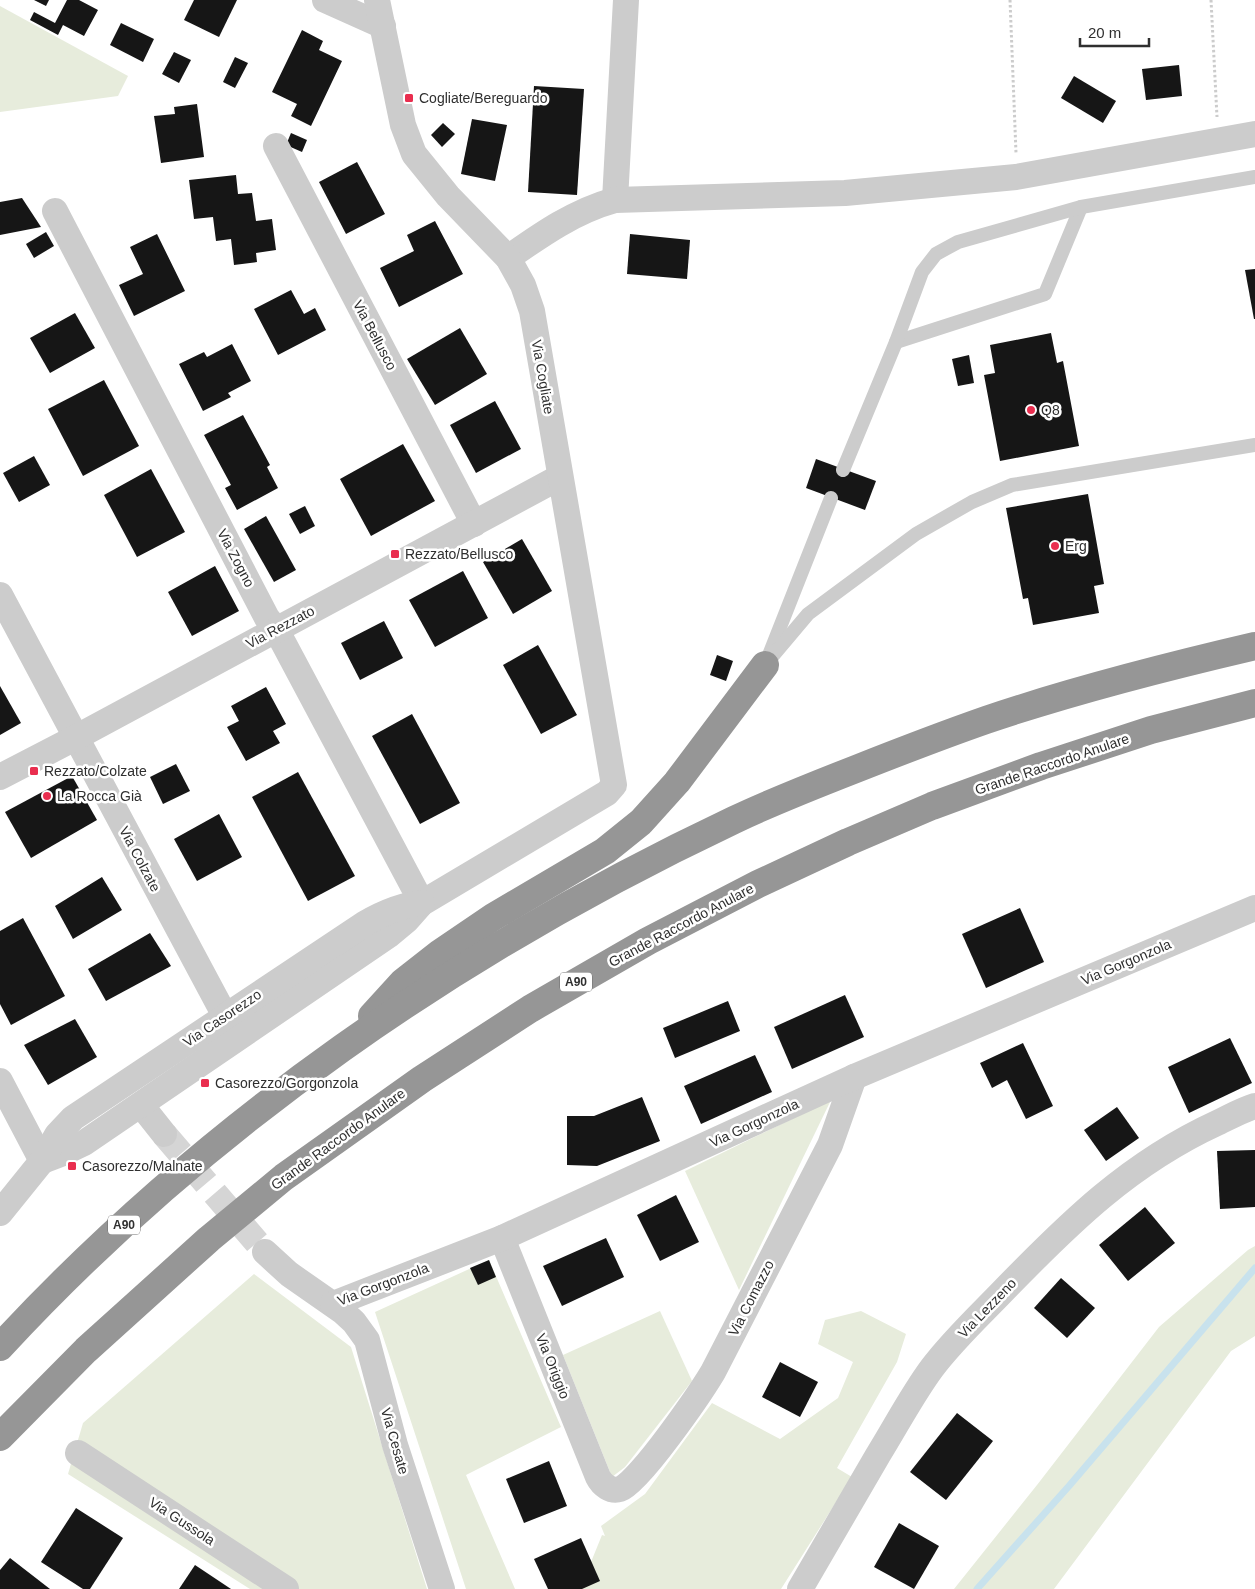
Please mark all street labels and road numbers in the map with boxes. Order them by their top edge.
street label: Via Bellusco [350,297,400,373]
street label: Via Cogliate [529,339,557,416]
street label: Via Zogno [214,526,258,590]
street label: Via Rezzato [243,602,317,652]
street label: Grande Raccordo Anulare [973,730,1131,798]
street label: Via Colzate [116,824,164,894]
street label: Grande Raccordo Anulare [606,880,756,970]
street label: Via Gorgonzola [1079,936,1174,988]
road number: A90 [560,972,592,992]
street label: Via Casorezzo [180,986,264,1050]
street label: Grande Raccordo Anulare [268,1085,408,1193]
street label: Via Gorgonzola [707,1095,801,1151]
road number: A90 [108,1216,140,1234]
street label: Via Comazzo [725,1257,777,1339]
street label: Via Gorgonzola [335,1259,431,1309]
street label: Via Lezzeno [955,1275,1020,1341]
street label: Via Origgio [533,1331,573,1401]
street label: Via Cesate [378,1406,412,1476]
street label: Via Gussola [146,1494,218,1548]

